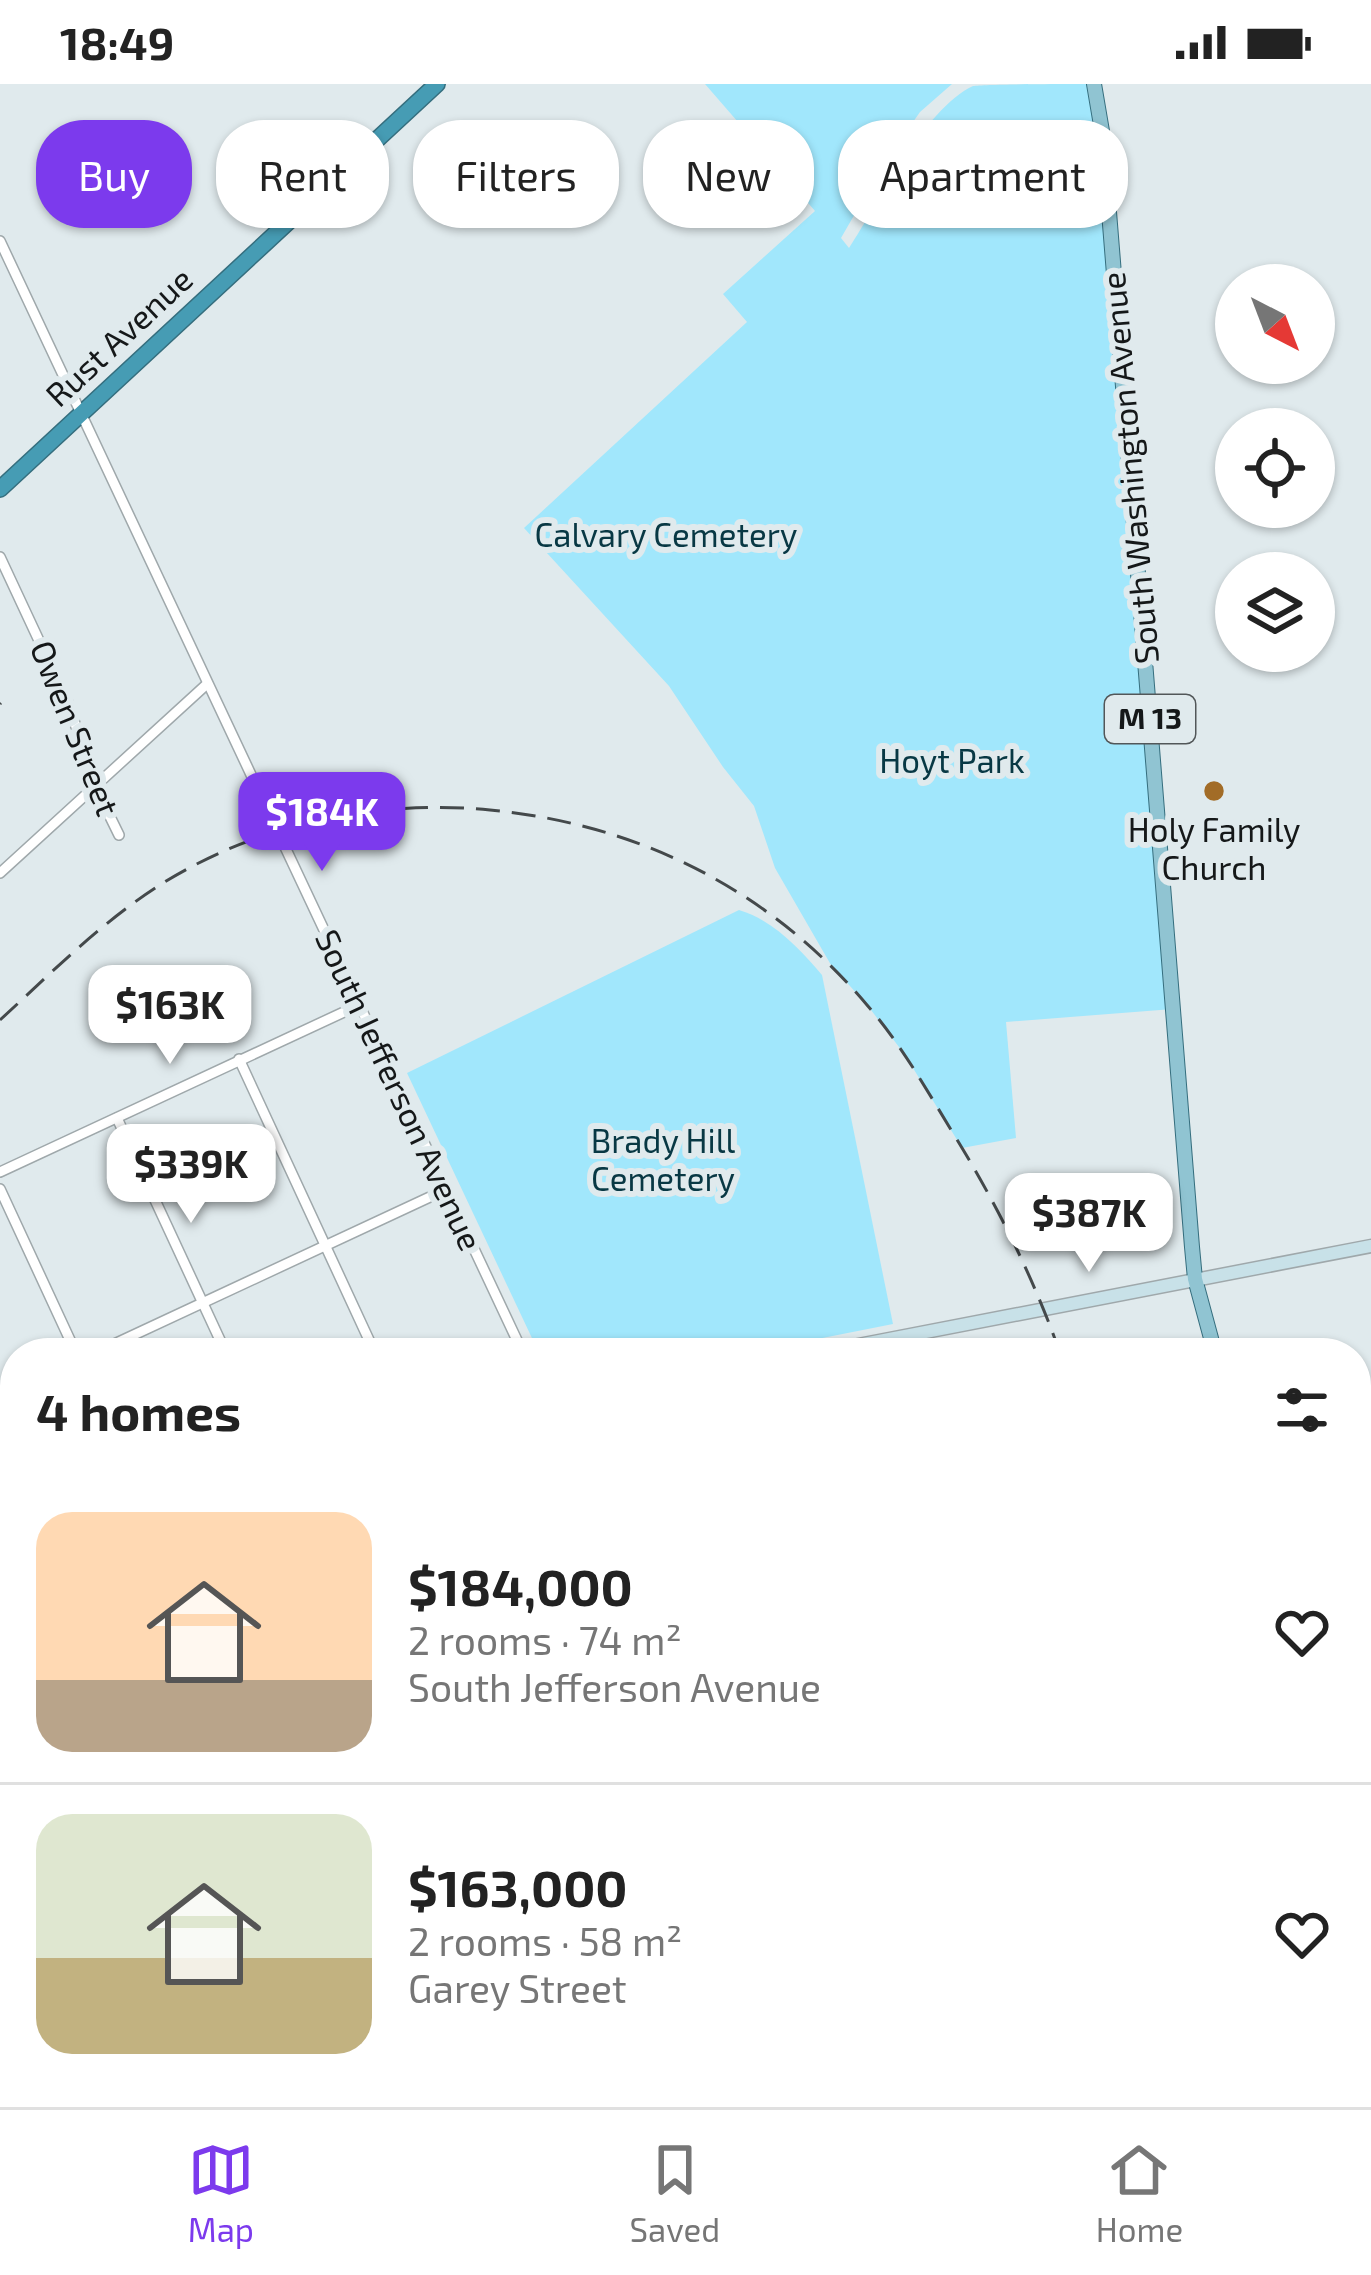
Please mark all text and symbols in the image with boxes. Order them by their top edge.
text: 18:49 [60,15,174,69]
chip: Buy [36,120,192,228]
chip: Rent [216,120,389,228]
chip: Filters [413,120,619,228]
chip: New [643,120,814,228]
chip: Apartment [838,120,1128,228]
street label: Rust Avenue [37,258,200,414]
north arrow [1215,264,1335,384]
map controls [1215,264,1335,672]
street label: South Washington Avenue [1092,271,1166,666]
button: locate [1215,408,1335,528]
park label: Calvary Cemetery [535,514,797,554]
button: layers [1215,552,1335,672]
street label: Owen Street [23,634,129,821]
road number: M 13 [1105,695,1195,743]
park label: Hoyt Park [879,740,1025,780]
pin: $184K [238,772,406,874]
marker: Holy Family Church [1201,778,1227,804]
text: $184K [265,787,379,834]
place label: Holy Family Church [1128,809,1300,887]
street label: South Jefferson Avenue [308,923,492,1256]
pin: $163K [86,965,254,1067]
text: $163K [115,980,225,1027]
park label: Brady Hill Cemetery [591,1120,736,1198]
pin: $339K [107,1124,275,1226]
text: $339K [134,1139,248,1186]
pin: $387K [1005,1173,1173,1275]
text: $387K [1032,1188,1146,1235]
icon: filters [1269,1377,1335,1443]
text: 4 homes [36,1380,241,1441]
text: $184,000 [408,1555,633,1616]
icon: home [132,1560,276,1704]
icon: heart [1269,1599,1335,1665]
text: 2 rooms · 74 m² [408,1616,682,1663]
text: South Jefferson Avenue [408,1663,821,1710]
text: $163,000 [408,1856,628,1917]
icon: home [132,1862,276,2006]
icon: heart [1269,1901,1335,1967]
text: 2 rooms · 58 m² [408,1917,682,1964]
text: Garey Street [408,1964,627,2011]
tab: Map [188,2137,254,2249]
tab: Saved [630,2137,720,2249]
tab: Home [1096,2137,1183,2249]

